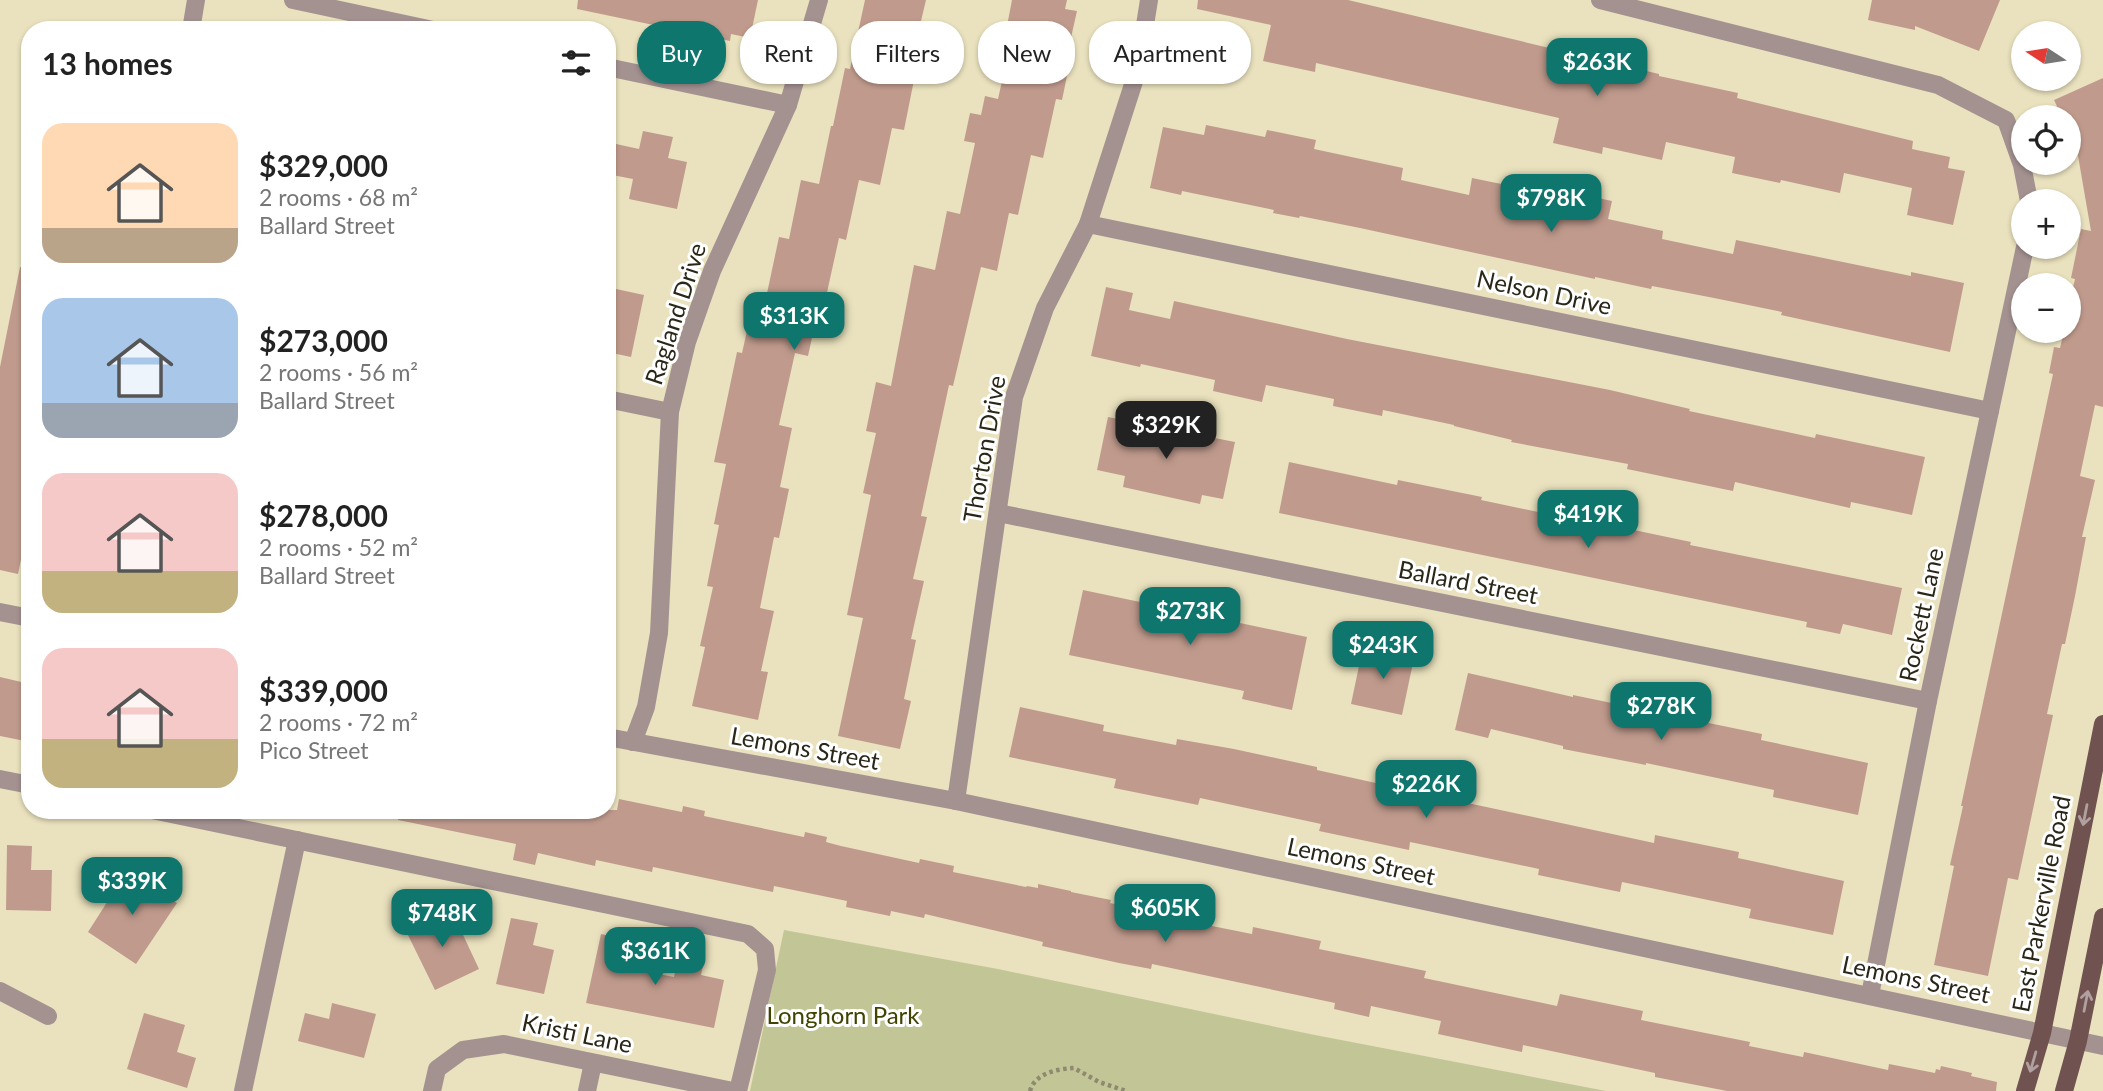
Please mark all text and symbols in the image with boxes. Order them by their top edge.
chip: Buy [637,21,726,84]
chip: Rent [740,21,837,84]
chip: Filters [851,21,964,84]
chip: New [978,21,1075,84]
chip: Apartment [1089,21,1251,84]
north arrow [2011,21,2081,91]
map controls [2011,21,2081,343]
pin: $263K [1548,38,1646,98]
icon: filters [557,44,595,82]
text: 13 homes [42,45,173,81]
text: $263K [1562,47,1632,75]
button: locate [2011,105,2081,175]
text: $329,000 [259,147,388,183]
icon: home [98,151,182,235]
pin: $798K [1502,174,1600,234]
text: 2 rooms · 68 m² [259,183,418,211]
text: $798K [1516,183,1586,211]
button: + [2011,189,2081,259]
text: Ballard Street [259,211,395,239]
street label: Ragland Drive [638,239,711,388]
street label: Nelson Drive [1474,263,1614,320]
button: − [2011,273,2081,343]
pin: $313K [745,292,843,352]
text: $313K [759,301,829,329]
text: $273,000 [259,322,388,358]
icon: home [98,326,182,410]
text: 2 rooms · 56 m² [259,358,418,386]
street label: Thorton Drive [956,373,1011,524]
text: Ballard Street [259,386,395,414]
pin: $329K [1117,402,1215,461]
text: $329K [1131,410,1201,438]
pin: $419K [1539,490,1637,550]
text: $278,000 [259,497,388,533]
text: $419K [1553,499,1623,527]
icon: home [98,501,182,585]
text: 2 rooms · 52 m² [259,533,418,561]
street label: Rockett Lane [1892,545,1949,684]
street label: Ballard Street [1396,554,1541,609]
text: Ballard Street [259,561,395,589]
pin: $273K [1141,588,1239,647]
text: $273K [1155,596,1225,624]
pin: $243K [1334,622,1432,681]
text: $243K [1348,630,1418,658]
text: $339,000 [259,672,388,708]
icon: home [98,676,182,760]
pin: $278K [1612,682,1710,742]
text: $278K [1626,691,1696,719]
text: 2 rooms · 72 m² [259,708,418,736]
street label: Lemons Street [729,720,882,775]
text: Pico Street [259,736,369,764]
pin: $226K [1377,760,1475,820]
text: $226K [1391,769,1461,797]
street label: East Parkerville Road [2005,793,2076,1014]
one-way arrow [2077,803,2091,826]
street label: Lemons Street [1285,831,1438,890]
pin: $339K [83,858,181,917]
text: $339K [97,866,167,894]
pin: $605K [1116,884,1214,944]
pin: $748K [393,890,491,949]
text: $605K [1130,893,1200,921]
text: $748K [407,898,477,926]
pin: $361K [606,928,704,987]
text: $361K [620,936,690,964]
street label: Lemons Street [1840,949,1993,1008]
one-way arrow [2079,990,2093,1013]
park label: Longhorn Park [766,1000,920,1029]
street label: Kristi Lane [519,1007,635,1058]
one-way arrow [2026,1051,2039,1073]

